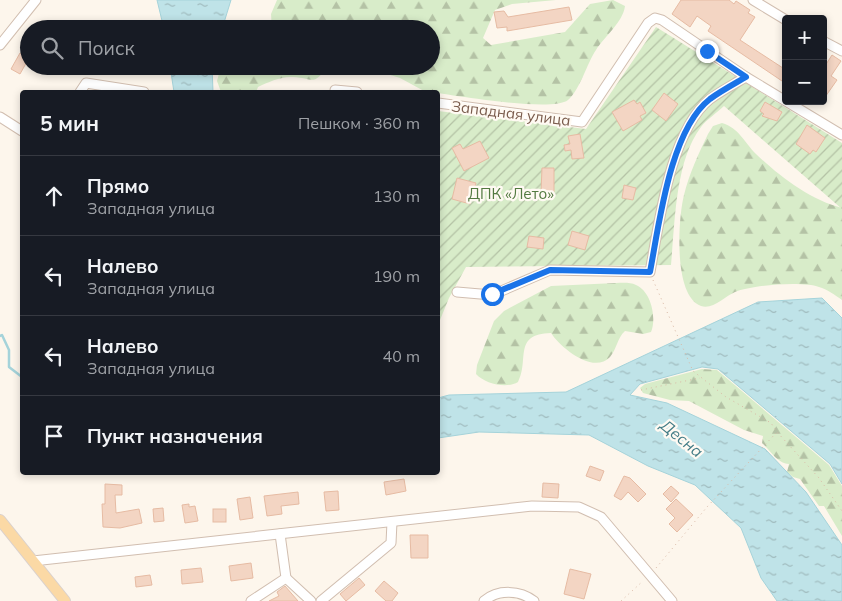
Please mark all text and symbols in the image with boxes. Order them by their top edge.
map controls [782,15,827,105]
button: + [782,15,827,60]
search box [20,20,440,75]
icon: search [38,34,66,62]
text: Поиск [78,36,135,60]
route end [696,40,719,63]
button: − [782,60,827,105]
street label: Западная улица [450,96,572,130]
text: 5 мин [40,110,99,136]
text: Пешком · 360 m [298,113,420,133]
text: Прямо [87,174,149,198]
icon: ahead [40,182,68,210]
park label: ДПК «Лето» [468,184,554,203]
text: 130 m [373,186,420,206]
text: Западная улица [87,198,215,218]
text: Налево [87,254,159,278]
icon: left [40,262,68,290]
text: 190 m [373,266,420,286]
text: Западная улица [87,278,215,298]
route start [481,283,504,306]
text: Налево [87,334,159,358]
icon: left [40,342,68,370]
text: 40 m [383,346,420,366]
text: Западная улица [87,358,215,378]
water label: Десна [656,414,708,461]
icon: arrive [40,422,68,450]
text: Пункт назначения [87,424,263,448]

